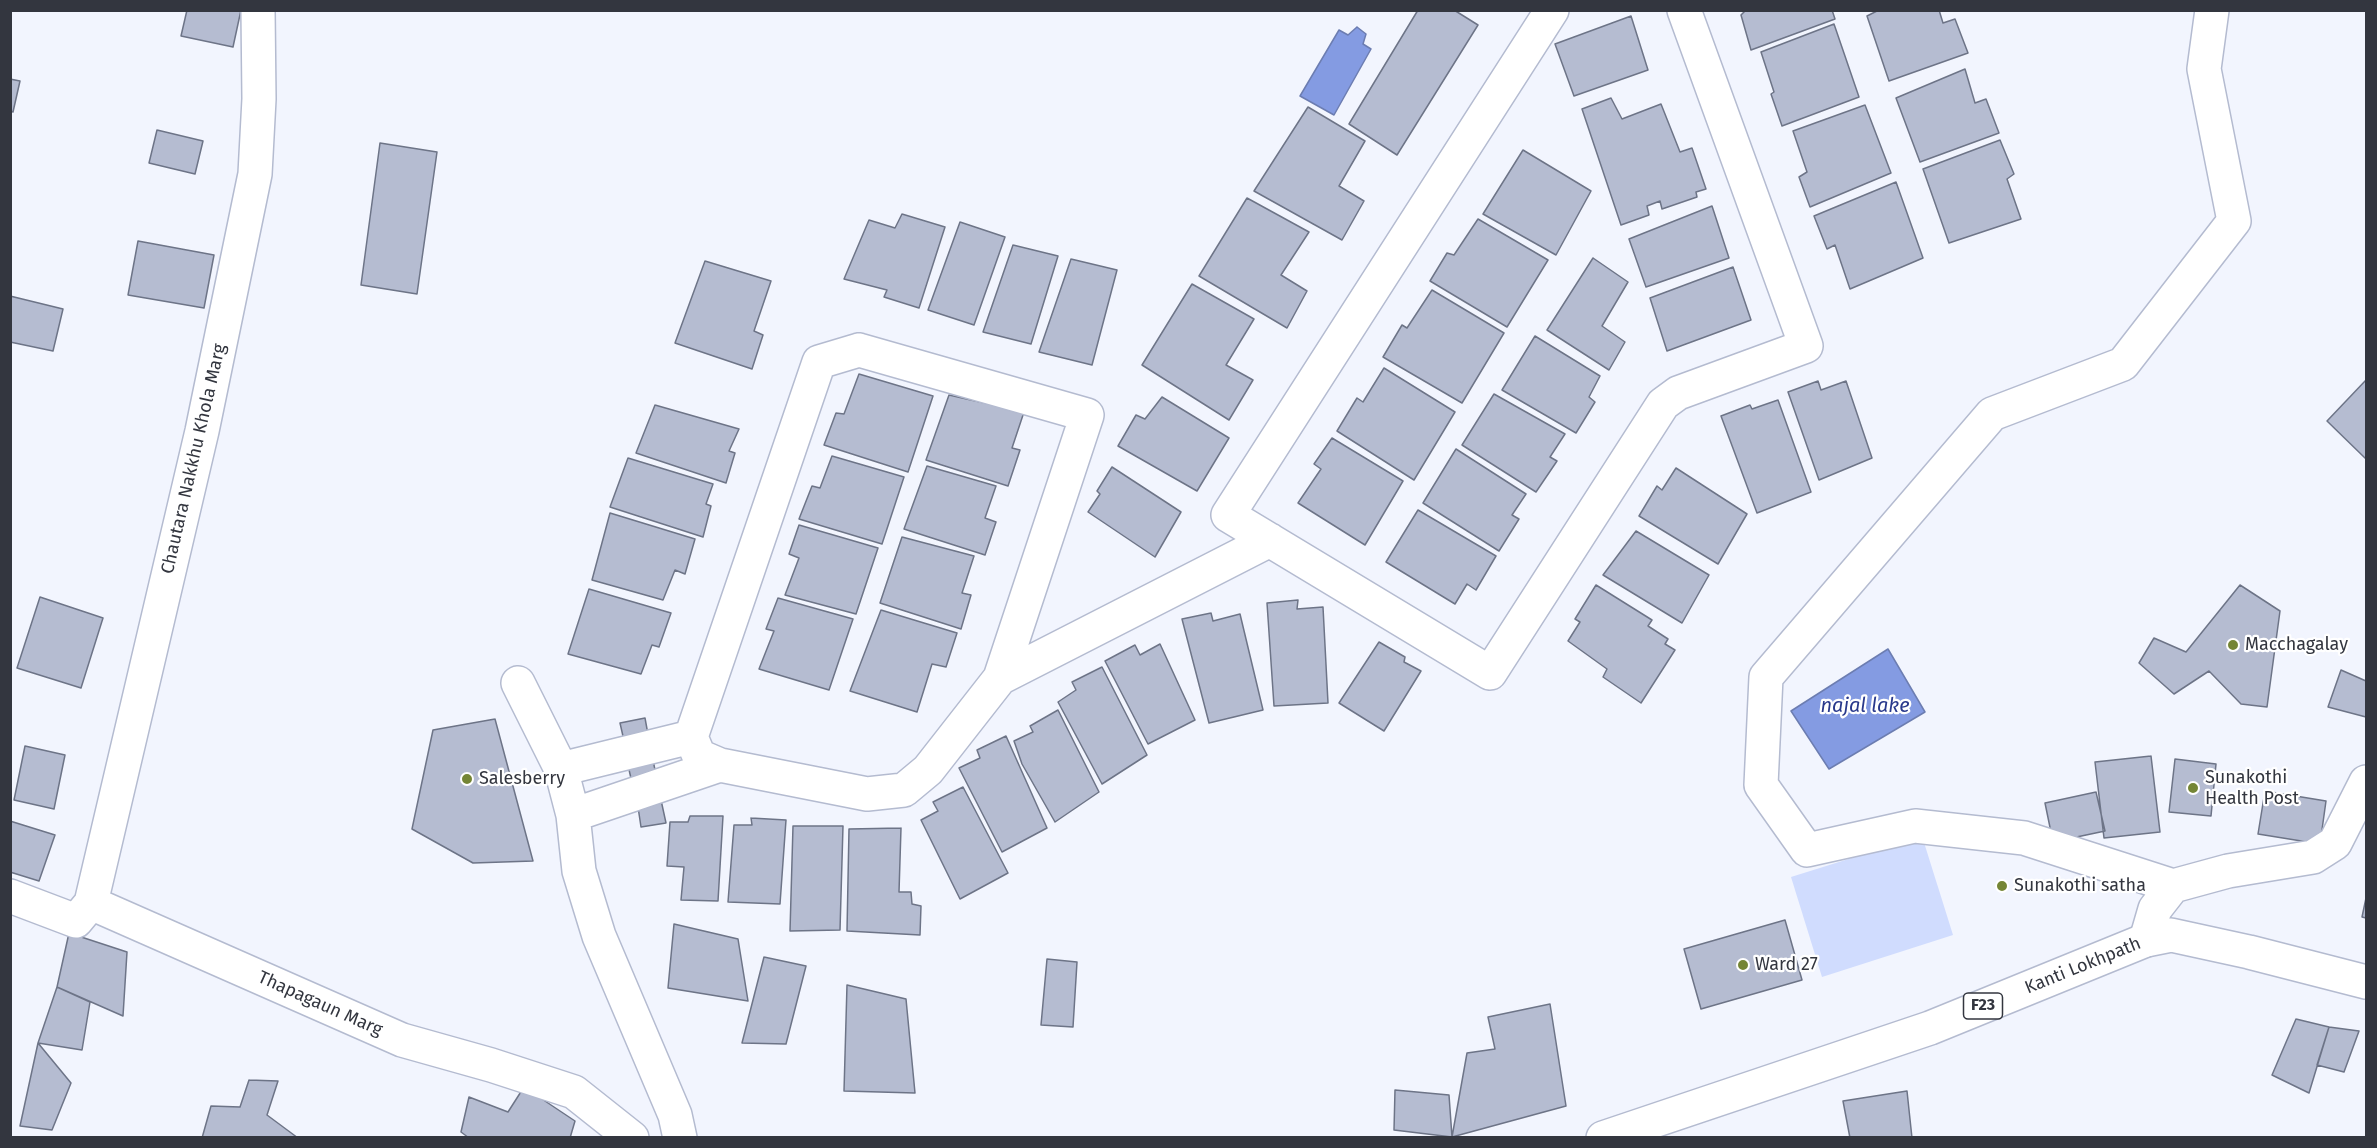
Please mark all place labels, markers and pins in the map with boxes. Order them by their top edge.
place label: Macchagalay [2245,634,2348,656]
marker: Macchagalay [2226,638,2240,652]
place label: Sunakothi Health Post [2205,767,2299,810]
place label: Salesberry [479,768,565,790]
marker: Salesberry [460,772,474,786]
marker: Sunakothi Health Post [2186,781,2200,795]
place label: Sunakothi satha [2014,875,2146,897]
marker: Sunakothi satha [1995,879,2009,893]
place label: Ward 27 [1755,954,1818,976]
marker: Ward 27 [1736,958,1750,972]

